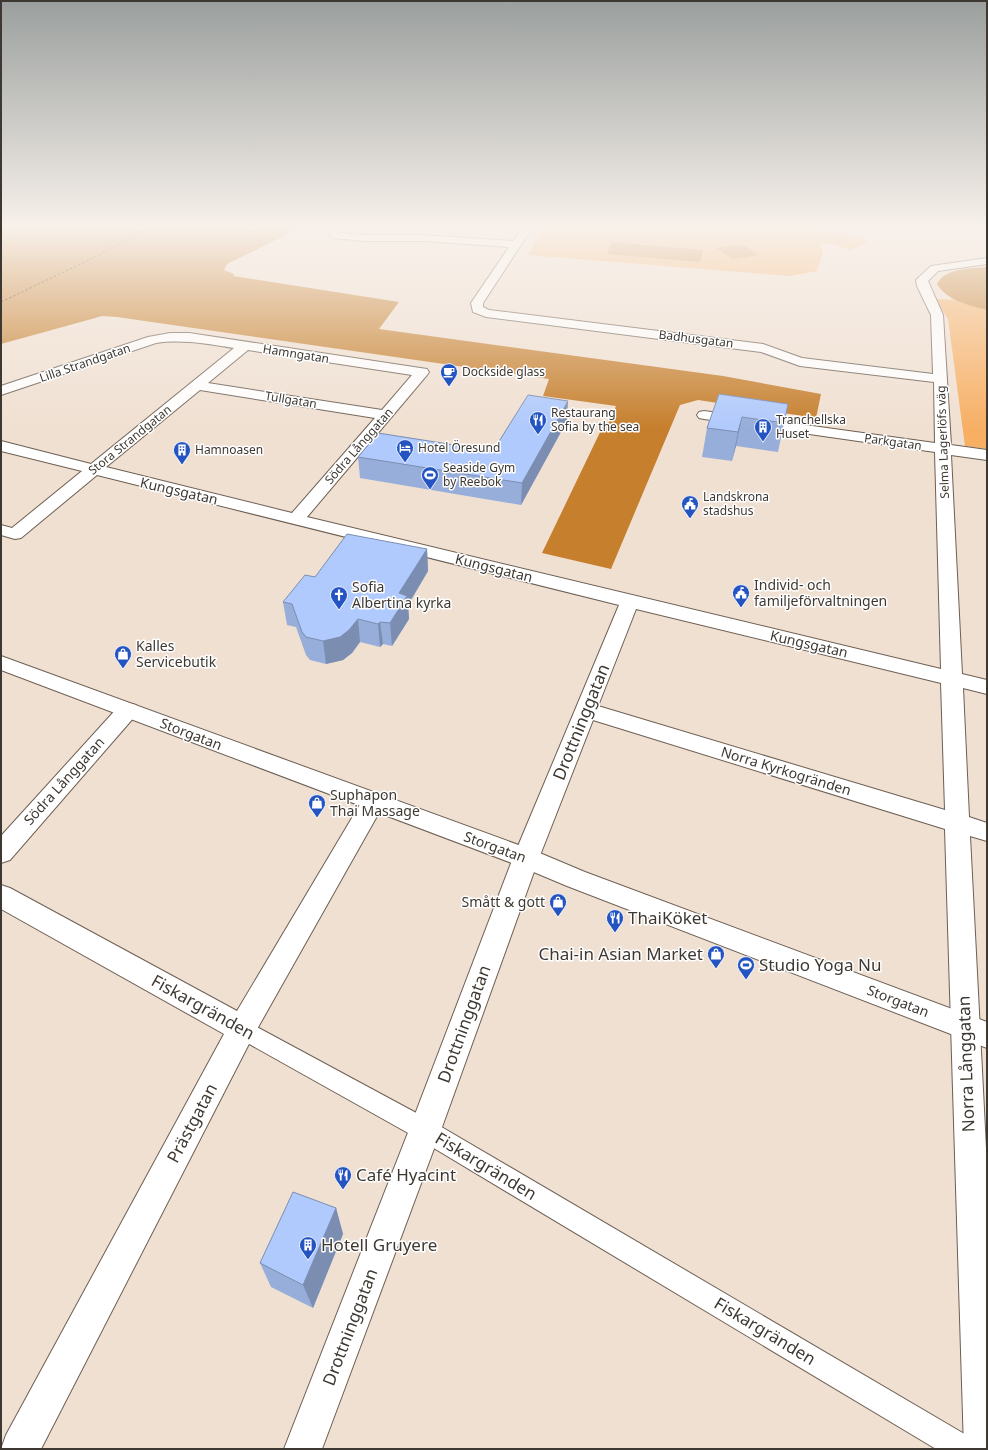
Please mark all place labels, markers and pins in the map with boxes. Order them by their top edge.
cafe icon: Dockside glass [439,362,459,387]
place label: Dockside glass [462,363,545,380]
place label: Restaurang Sofia by the sea [551,404,639,435]
restaurant icon: Restaurang Sofia by the sea [528,410,548,435]
place label: Tranchellska Huset [776,411,846,442]
building icon: Tranchellska Huset [753,417,773,442]
hotel icon: Hotel Öresund [395,438,415,463]
place label: Hotel Öresund [418,439,500,456]
building icon: Hamnoasen [172,440,192,465]
place label: Hamnoasen [195,441,263,458]
place label: Seaside Gym by Reebok [443,459,515,490]
sports icon: Seaside Gym by Reebok [420,465,440,490]
place label: Landskrona stadshus [703,488,769,519]
public building icon: Landskrona stadshus [680,494,700,519]
place label: Individ- och familjeförvaltningen [754,575,887,610]
place label: Sofia Albertina kyrka [352,577,451,612]
public building icon: Individ- och familjeförvaltningen [731,583,751,608]
church icon: Sofia Albertina kyrka [329,585,349,610]
place label: Kalles Servicebutik [136,636,217,671]
shop icon: Kalles Servicebutik [113,644,133,669]
place label: Suphapon Thai Massage [330,785,420,820]
shop icon: Suphapon Thai Massage [307,793,327,818]
place label: Smått & gott [462,892,545,911]
shop icon: Smått & gott [548,892,568,917]
place label: ThaiKöket [628,906,708,929]
restaurant icon: ThaiKöket [605,908,625,933]
place label: Chai-in Asian Market [538,942,703,965]
shop icon: Chai-in Asian Market [706,944,726,969]
place label: Studio Yoga Nu [759,953,881,976]
sports icon: Studio Yoga Nu [736,955,756,980]
place label: Café Hyacint [356,1163,456,1186]
restaurant icon: Café Hyacint [333,1165,353,1190]
place label: Hotell Gruyere [321,1233,437,1256]
building icon: Hotell Gruyere [298,1235,318,1260]

